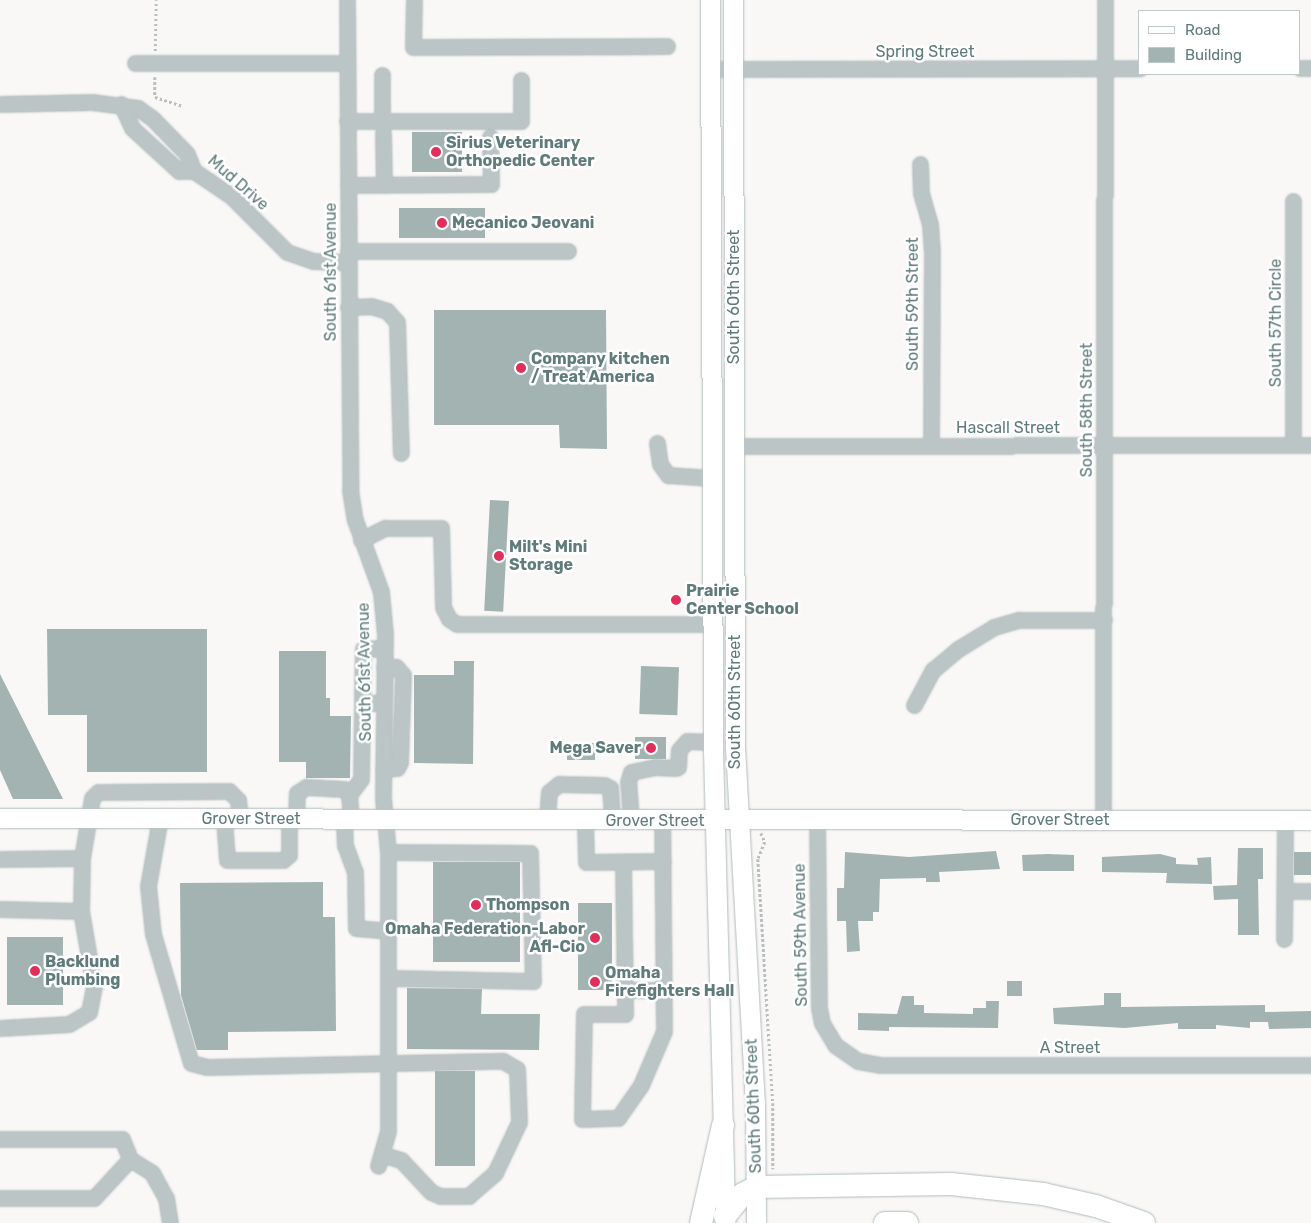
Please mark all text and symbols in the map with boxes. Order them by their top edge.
legend [1138,10,1301,75]
text: Road [1185,21,1221,39]
street label: Spring Street [876,42,974,62]
text: Building [1185,46,1242,64]
place label: Sirius Veterinary Orthopedic Center [446,133,595,171]
marker: Sirius Veterinary Orthopedic Center [430,146,442,158]
street label: Mud Drive [204,151,272,215]
street label: South 61st Avenue [321,202,341,342]
place label: Mecanico Jeovani [452,213,594,233]
marker: Mecanico Jeovani [436,217,448,229]
street label: South 60th Street [724,230,744,364]
street label: South 59th Street [903,237,923,371]
street label: South 57th Circle [1266,259,1286,387]
street label: South 58th Street [1077,343,1097,477]
place label: Company kitchen / Treat America [531,349,670,387]
marker: Company kitchen / Treat America [515,362,527,374]
street label: Hascall Street [956,418,1060,438]
place label: Milt's Mini Storage [509,537,587,575]
marker: Milt's Mini Storage [493,550,505,562]
place label: Prairie Center School [686,581,799,619]
marker: Prairie Center School [670,594,682,606]
street label: South 61st Avenue [354,602,376,742]
street label: South 60th Street [725,635,745,769]
place label: Mega Saver [549,738,641,758]
marker: Mega Saver [645,742,657,754]
street label: Grover Street [201,809,301,829]
street label: Grover Street [1010,810,1110,830]
street label: Grover Street [605,811,705,831]
street label: South 59th Avenue [790,863,812,1007]
place label: Thompson [486,895,570,915]
marker: Thompson [470,899,482,911]
place label: Omaha Federation-Labor Afl-Cio [385,919,585,957]
marker: Omaha Federation-Labor Afl-Cio [589,932,601,944]
place label: Backlund Plumbing [45,952,120,990]
place label: Omaha Firefighters Hall [605,963,734,1001]
marker: Backlund Plumbing [29,965,41,977]
marker: Omaha Firefighters Hall [589,976,601,988]
street label: South 60th Street [742,1038,766,1174]
street label: A Street [1040,1038,1100,1058]

